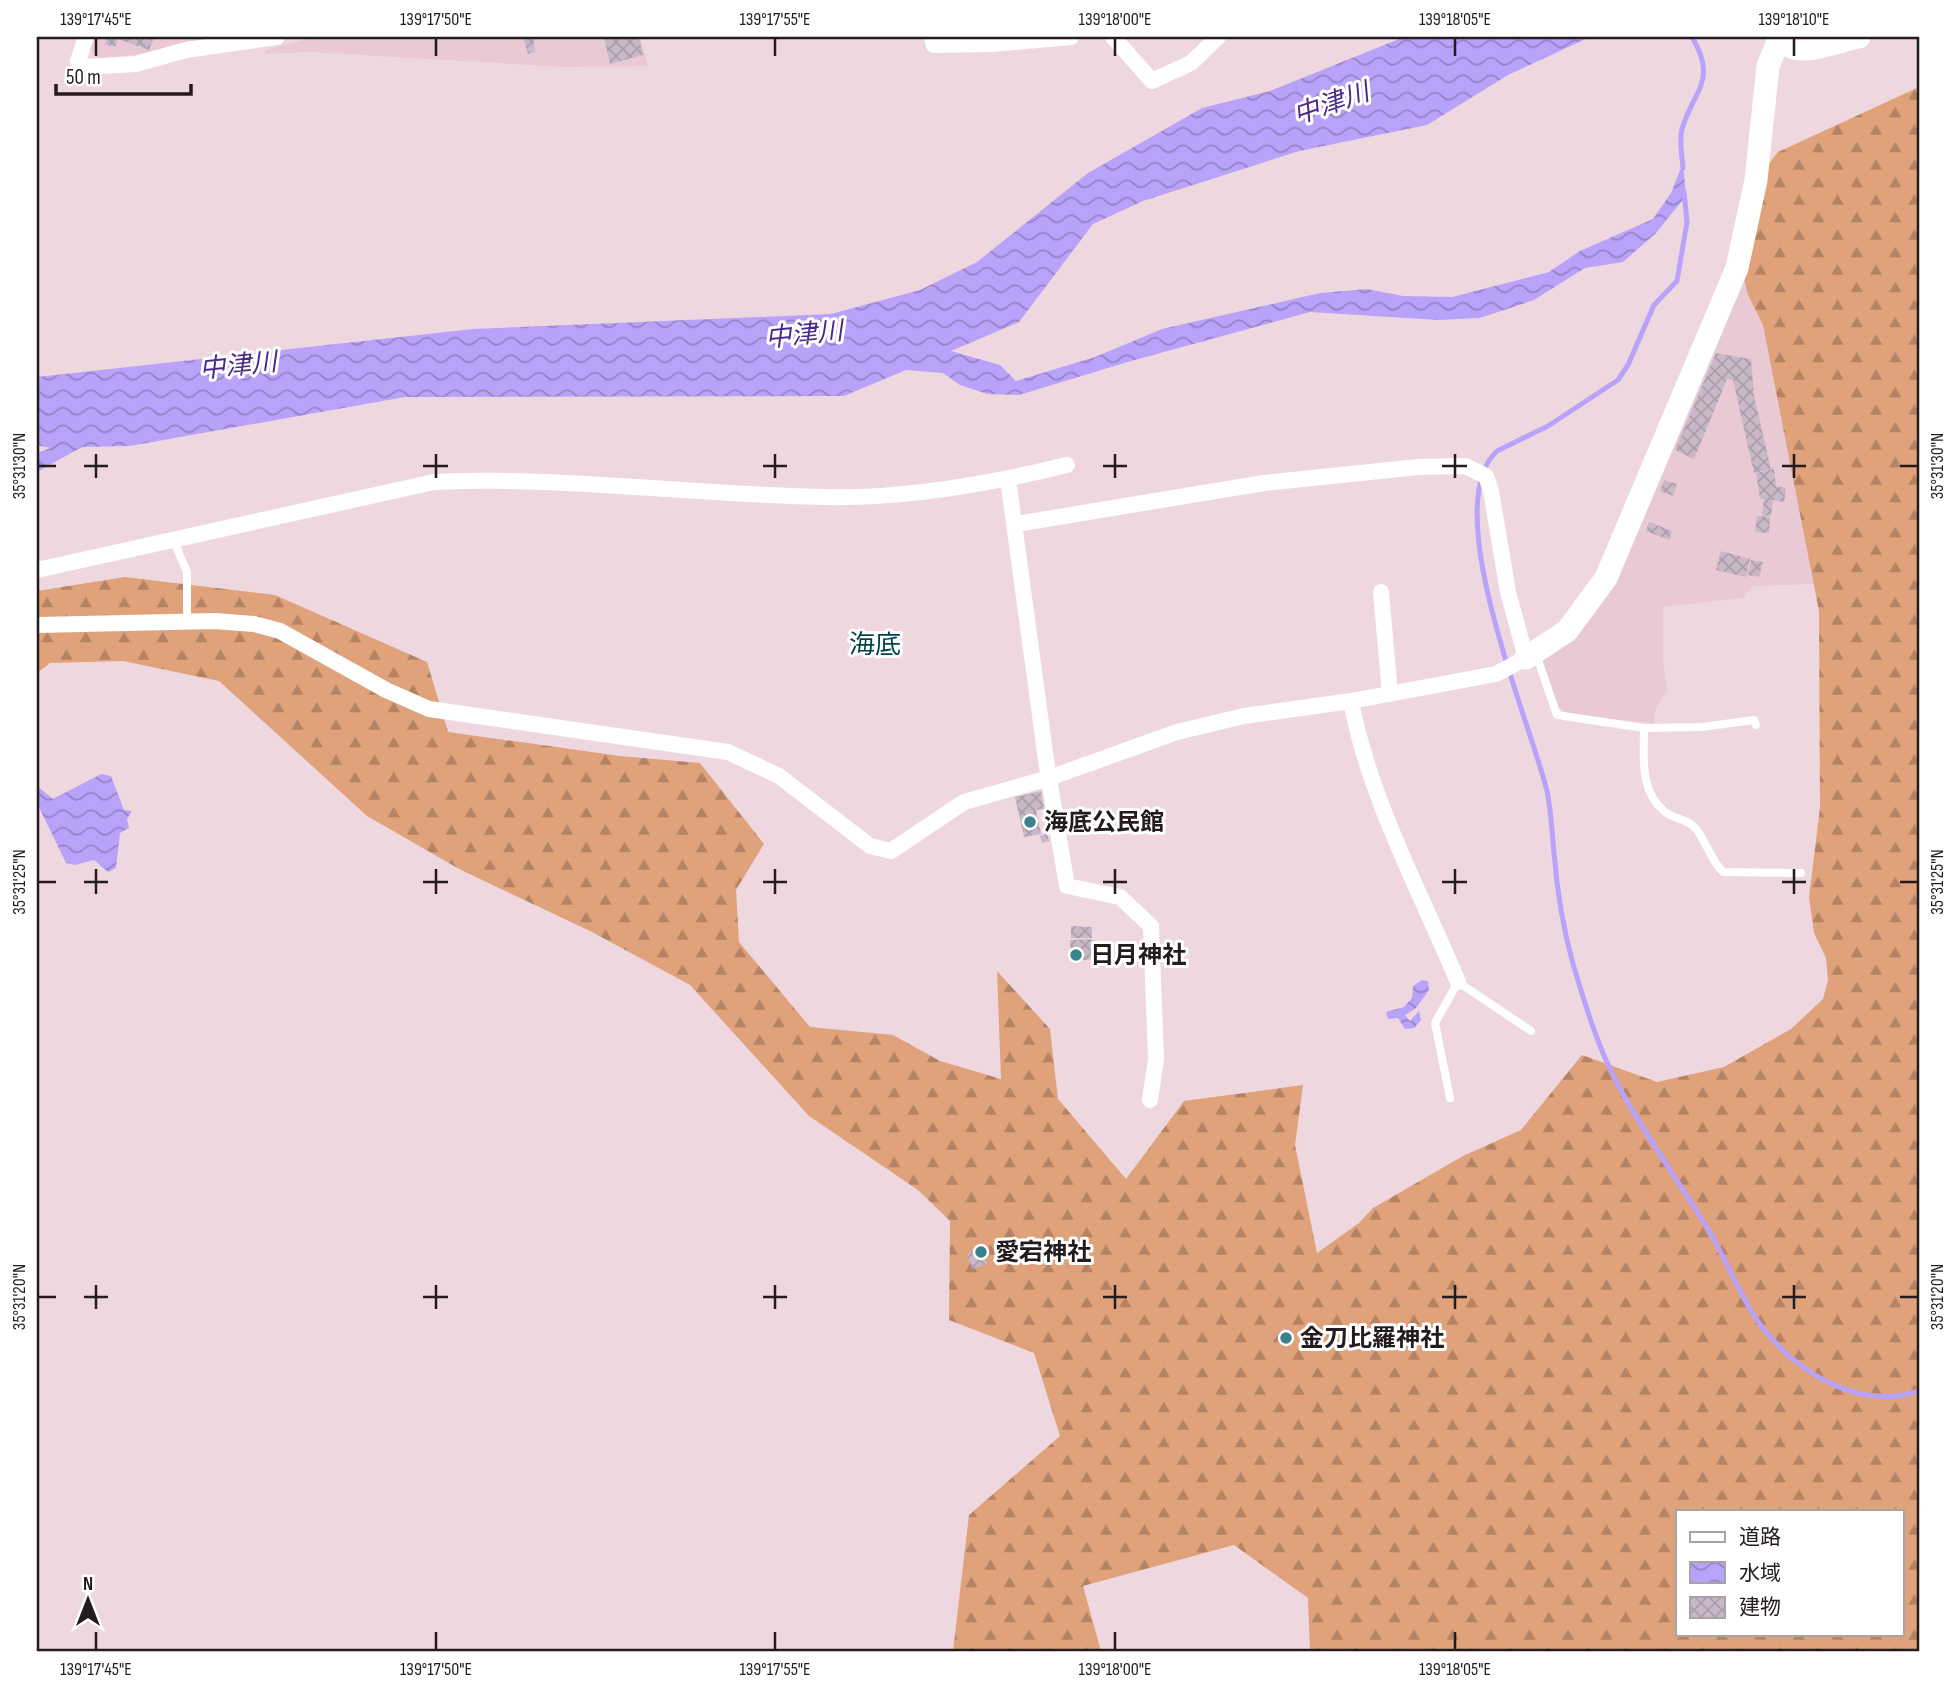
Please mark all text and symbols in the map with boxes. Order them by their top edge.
text: 139°17'45"E [60,9,132,30]
text: 139°17'50"E [400,9,472,30]
text: 139°17'55"E [739,9,811,30]
text: 139°18'00"E [1079,9,1151,30]
text: 139°18'05"E [1419,9,1491,30]
text: 139°18'10"E [1758,9,1830,30]
scale bar [56,52,191,96]
text: 50 m [66,65,101,90]
water label: 中津川 [1290,76,1376,132]
water label: 中津川 [764,316,848,355]
water label: 中津川 [198,347,282,386]
text: 35°31'30"N [9,433,30,499]
text: 35°31'30"N [1927,433,1948,499]
district label: 海底 [849,630,901,661]
place label: 海底公民館 [1044,808,1164,837]
marker: 海底公民館 [1022,814,1038,830]
text: 35°31'25"N [9,849,30,915]
text: 35°31'25"N [1927,849,1948,915]
place label: 日月神社 [1090,941,1186,970]
marker: 日月神社 [1068,947,1084,963]
place label: 愛宕神社 [995,1238,1091,1267]
marker: 愛宕神社 [973,1244,989,1260]
text: 35°31'20"N [9,1264,30,1330]
text: 35°31'20"N [1927,1264,1948,1330]
place label: 金刀比羅神社 [1300,1324,1444,1353]
marker: 金刀比羅神社 [1278,1330,1294,1346]
legend [1676,1510,1904,1636]
text: 道路 [1739,1525,1781,1550]
text: 水域 [1739,1561,1781,1586]
north arrow [52,1566,122,1636]
text: N [83,1573,93,1596]
text: 建物 [1739,1595,1781,1620]
text: 139°17'45"E [60,1659,132,1680]
text: 139°17'50"E [400,1659,472,1680]
text: 139°17'55"E [739,1659,811,1680]
text: 139°18'00"E [1079,1659,1151,1680]
text: 139°18'05"E [1419,1659,1491,1680]

